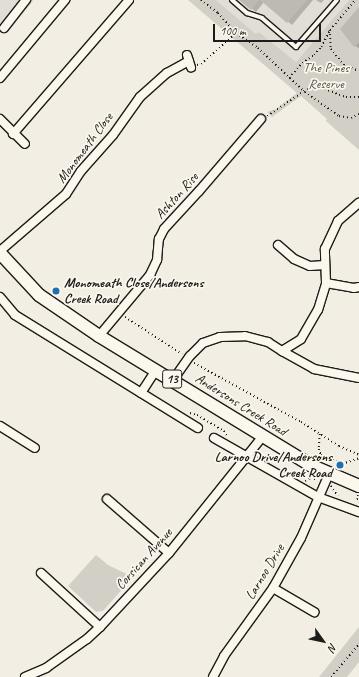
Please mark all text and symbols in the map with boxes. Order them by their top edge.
scale bar [215,16,323,42]
text: 100 m [220,23,246,39]
park label: The Pines Reserve [303,60,349,92]
street label: Monomeath Close [53,110,117,186]
street label: Ashton Rise [152,169,202,223]
place label: Monomeath Close/Andersons Creek Road [64,275,203,308]
marker: Monomeath Close/Andersons Creek Road [51,286,61,296]
road number: 13 [162,368,182,390]
street label: Andersons Creek Road [192,370,290,440]
place label: Larnoo Drive/Andersons Creek Road [215,449,332,482]
marker: Larnoo Drive/Andersons Creek Road [335,460,345,470]
street label: Corsican Avenue [112,525,176,593]
street label: Larnoo Drive [242,541,288,603]
north arrow [303,621,343,661]
text: N [325,641,341,654]

